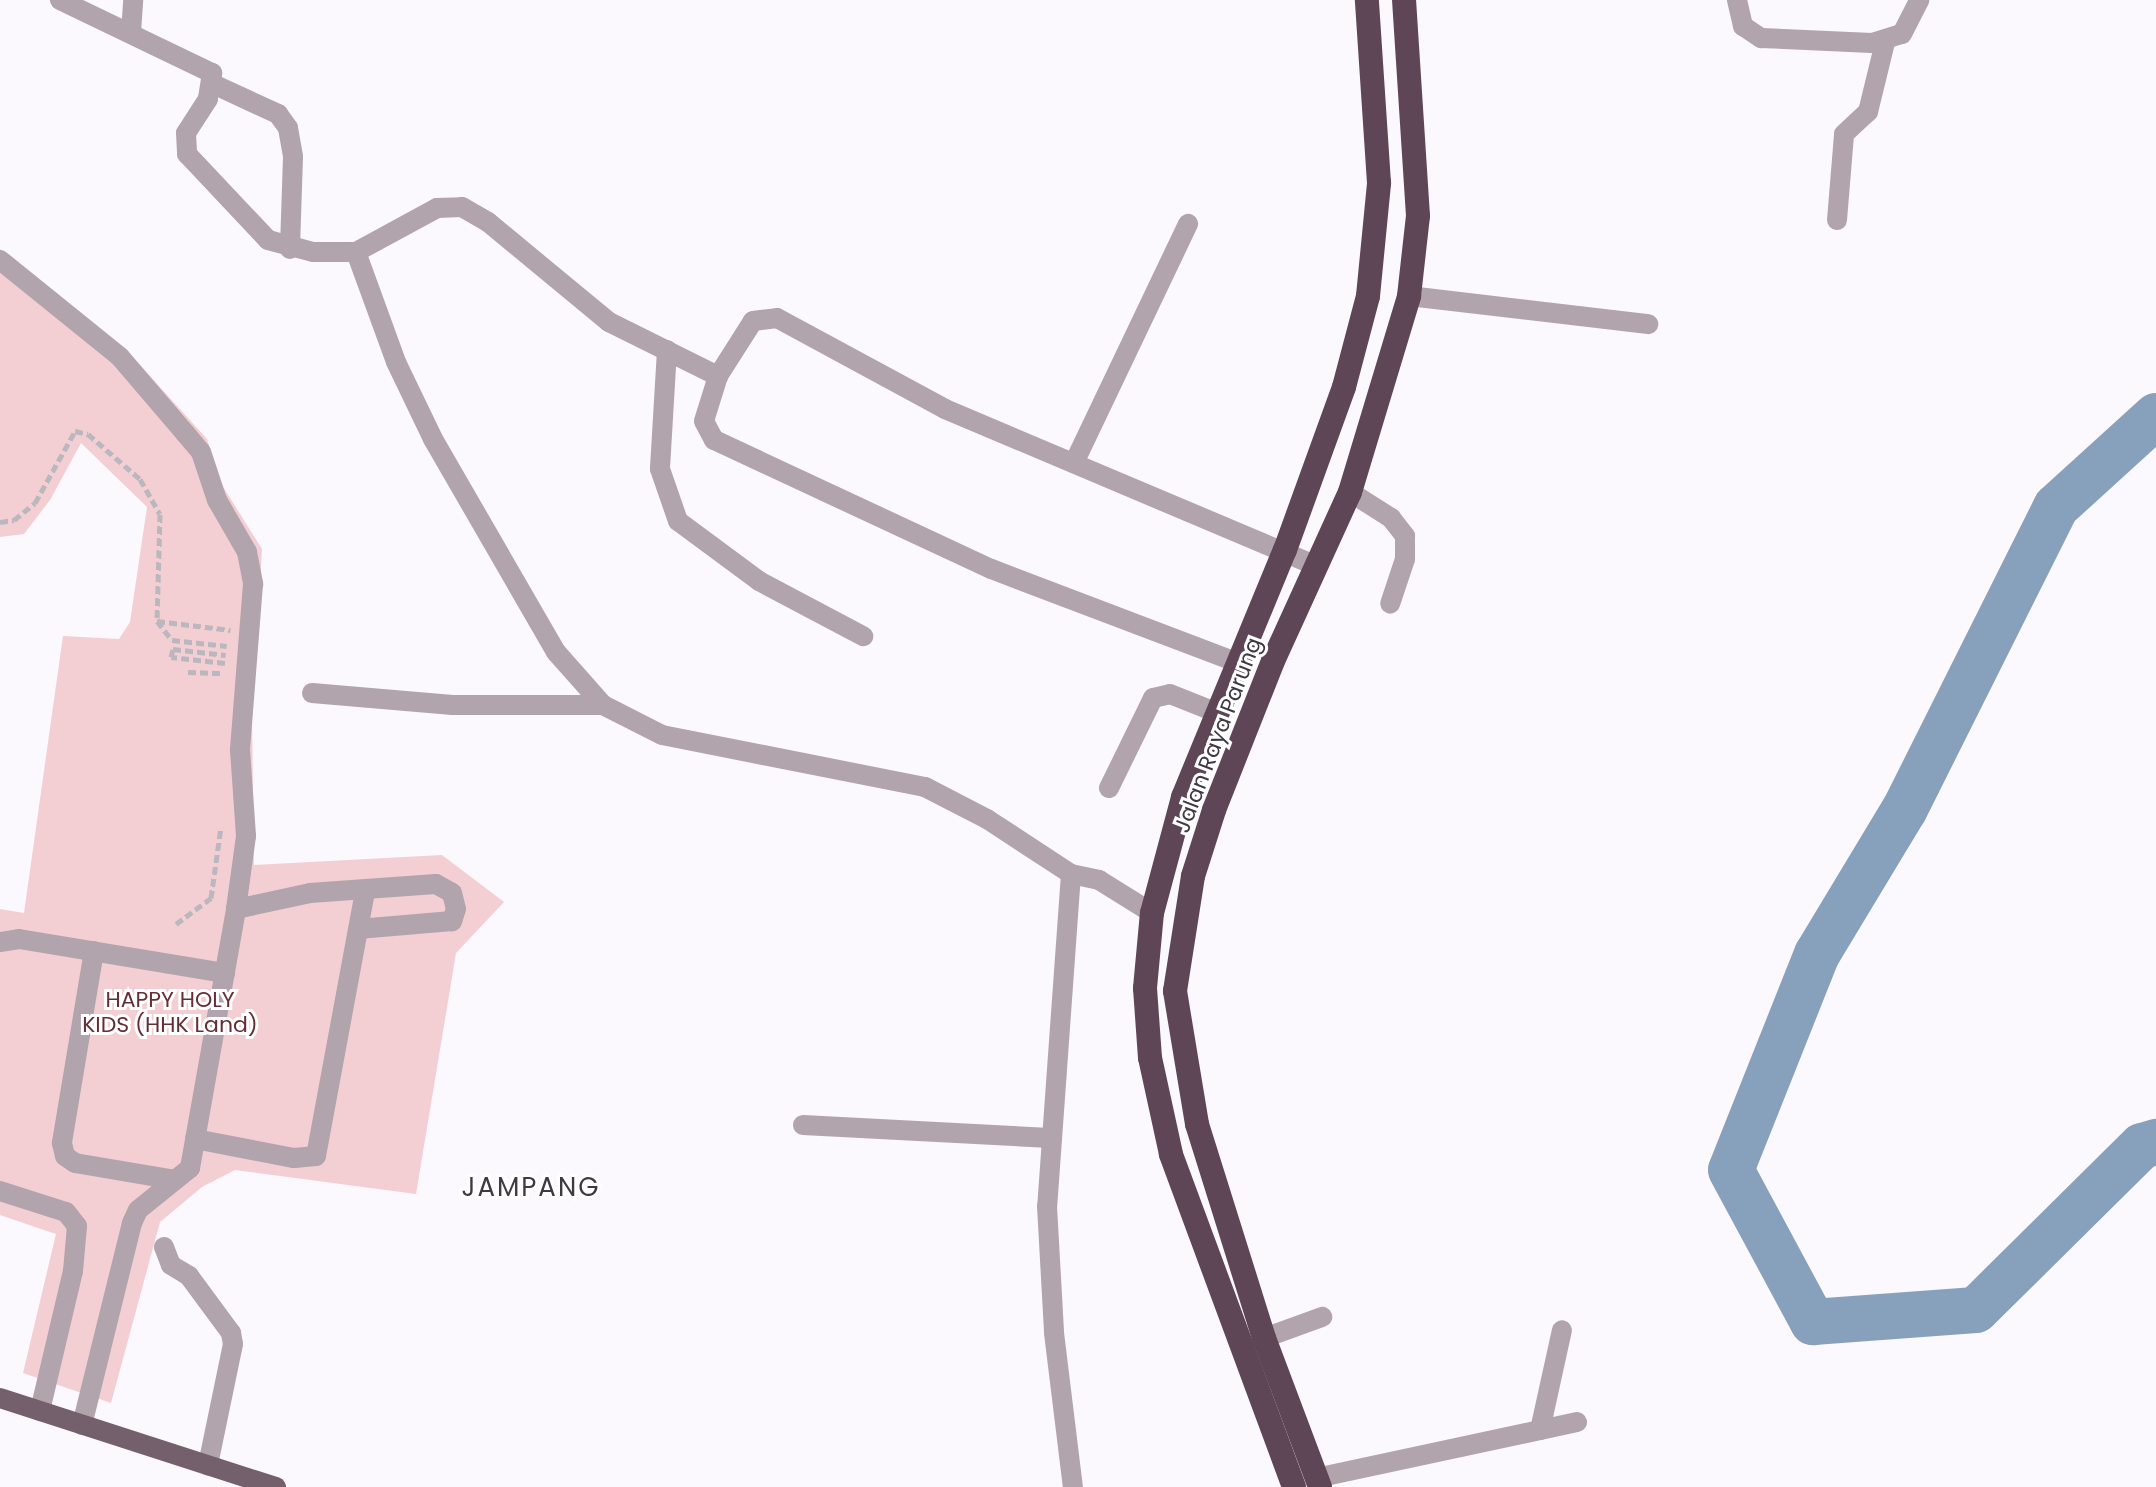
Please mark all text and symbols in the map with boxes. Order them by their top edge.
street label: Jalan Raya Parung [1169,634,1267,836]
park label: HAPPY HOLY KIDS (HHK Land) [82,986,258,1038]
district label: JAMPANG [462,1172,600,1204]

